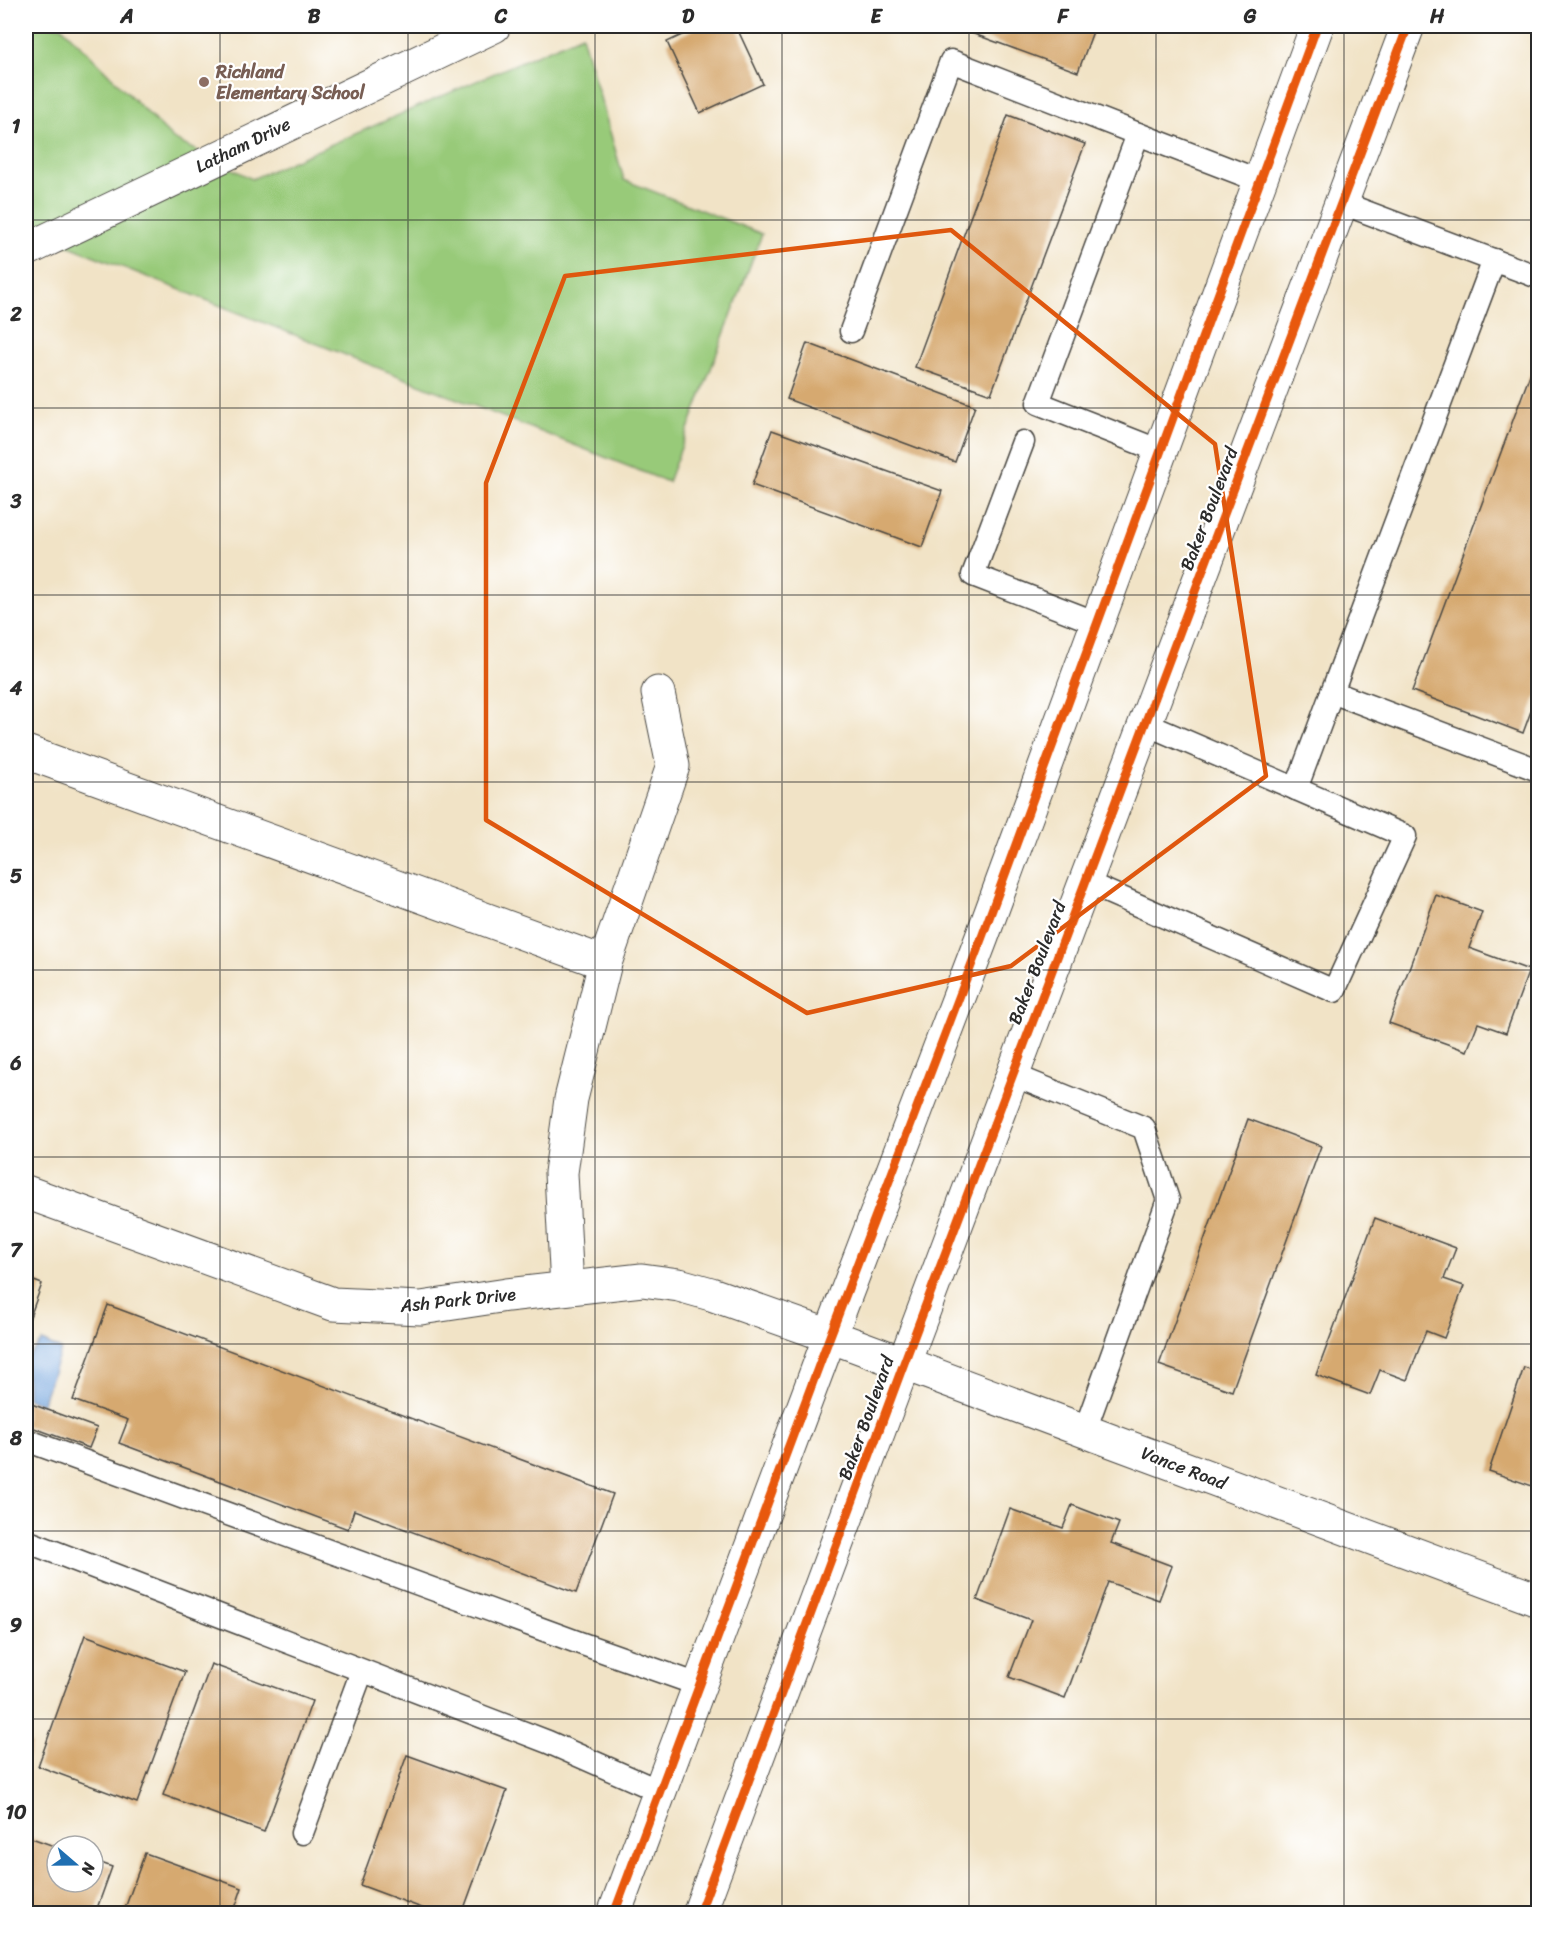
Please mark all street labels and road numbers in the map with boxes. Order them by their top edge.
street label: Latham Drive [190,108,296,182]
street label: Baker Boulevard [1171,441,1248,575]
street label: Baker Boulevard [999,895,1076,1029]
street label: Ash Park Drive [398,1278,518,1322]
street label: Baker Boulevard [829,1350,904,1485]
street label: Vance Road [1137,1437,1233,1500]

